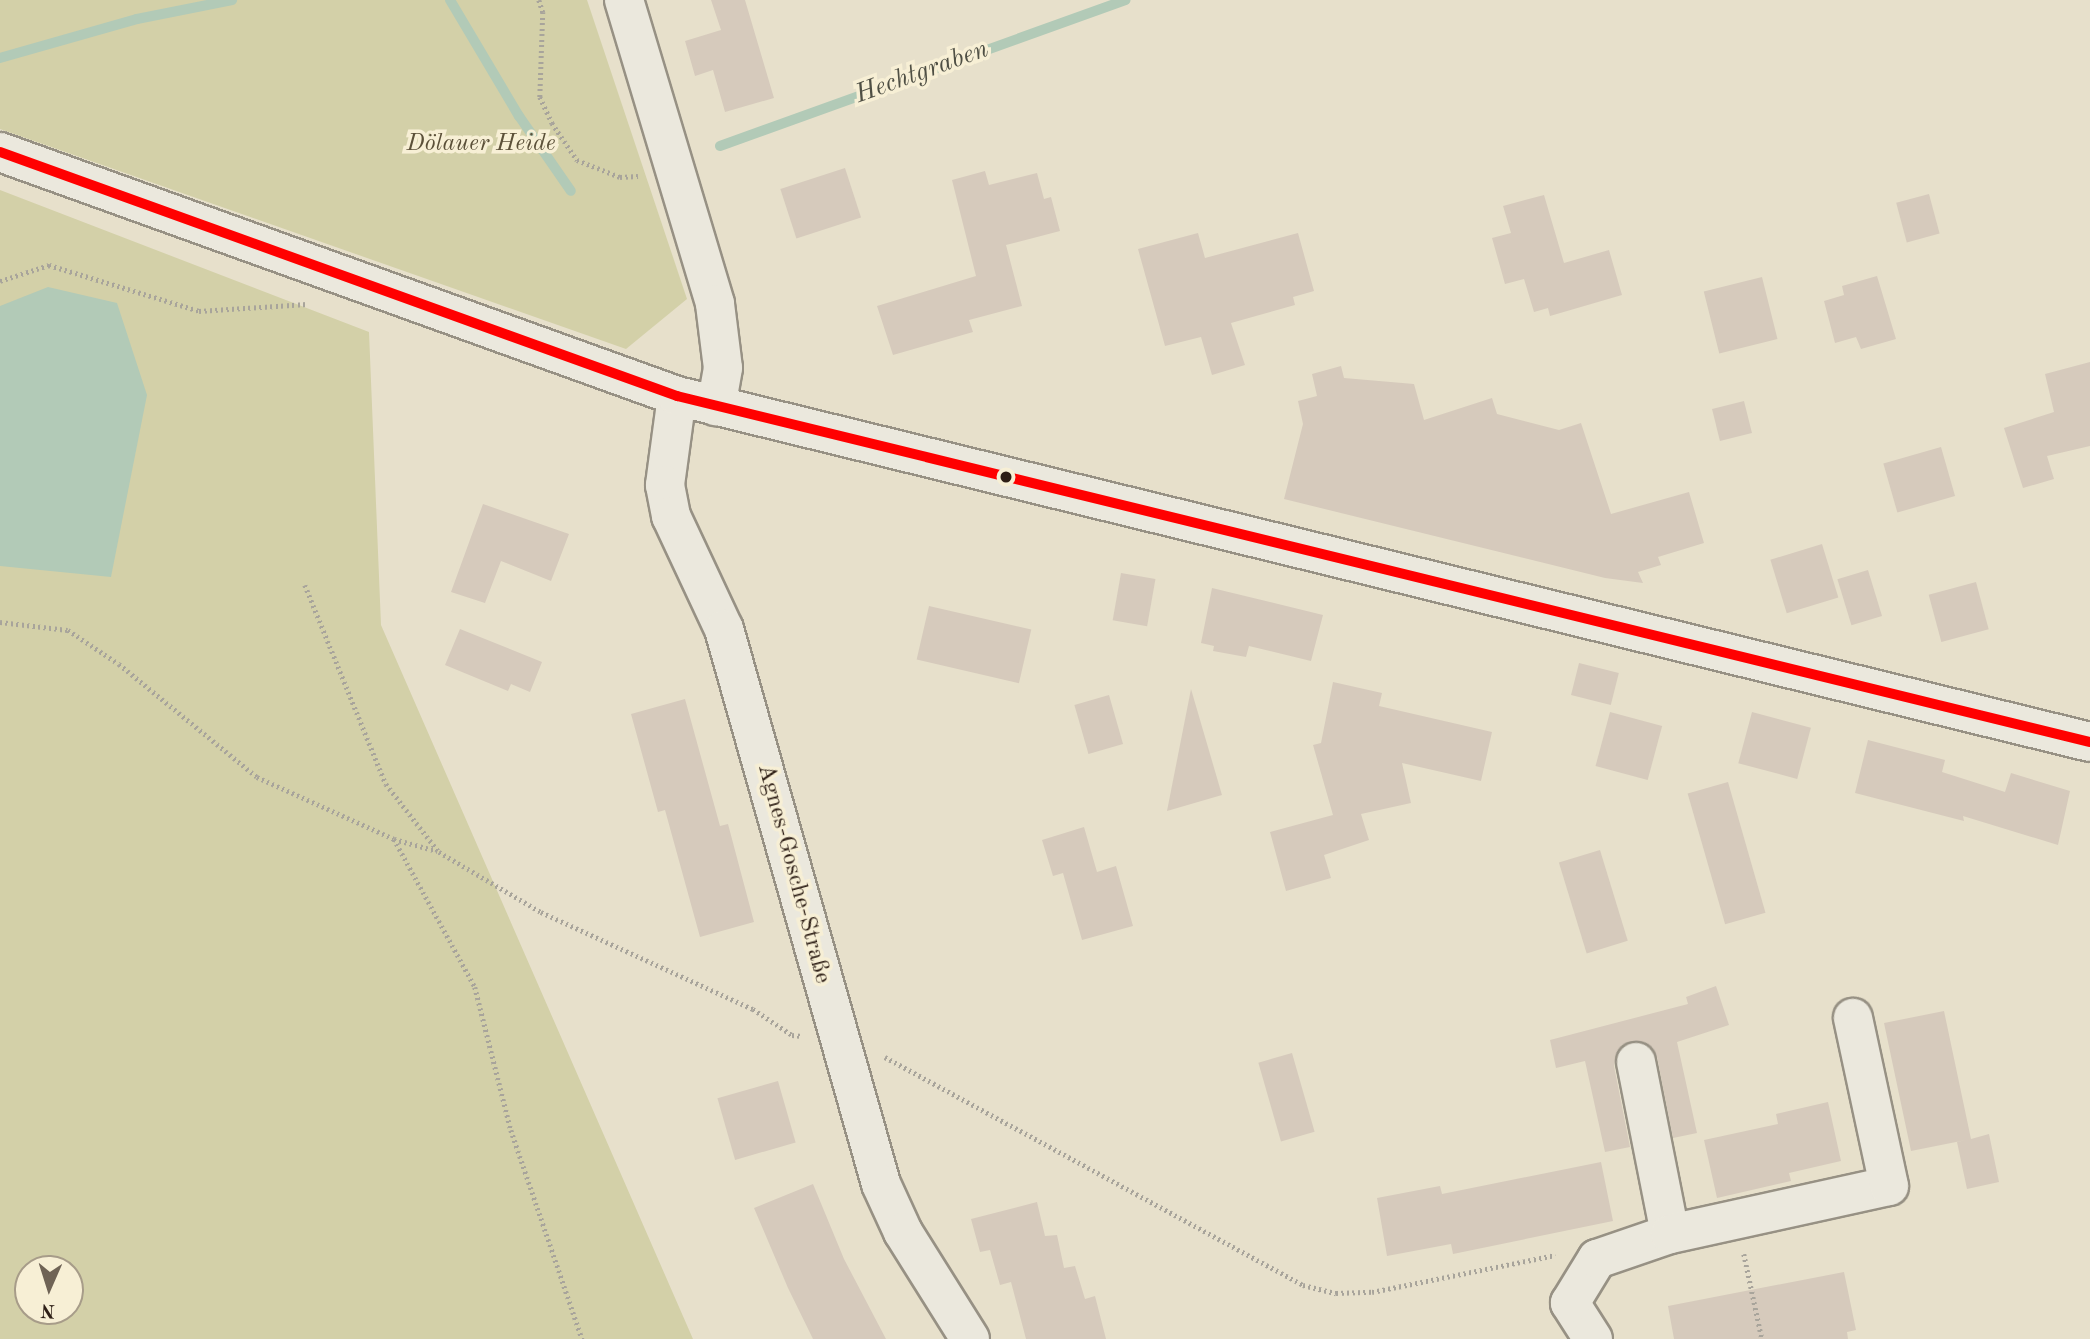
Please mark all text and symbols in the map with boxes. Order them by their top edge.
water label: Hechtgraben [851,34,993,112]
park label: Dölauer Heide [406,131,556,159]
unlabelled marker [999,470,1013,484]
street label: Agnes-Gosche-Straße [750,761,836,987]
north arrow [14,1255,84,1325]
text: N [40,1300,56,1319]

